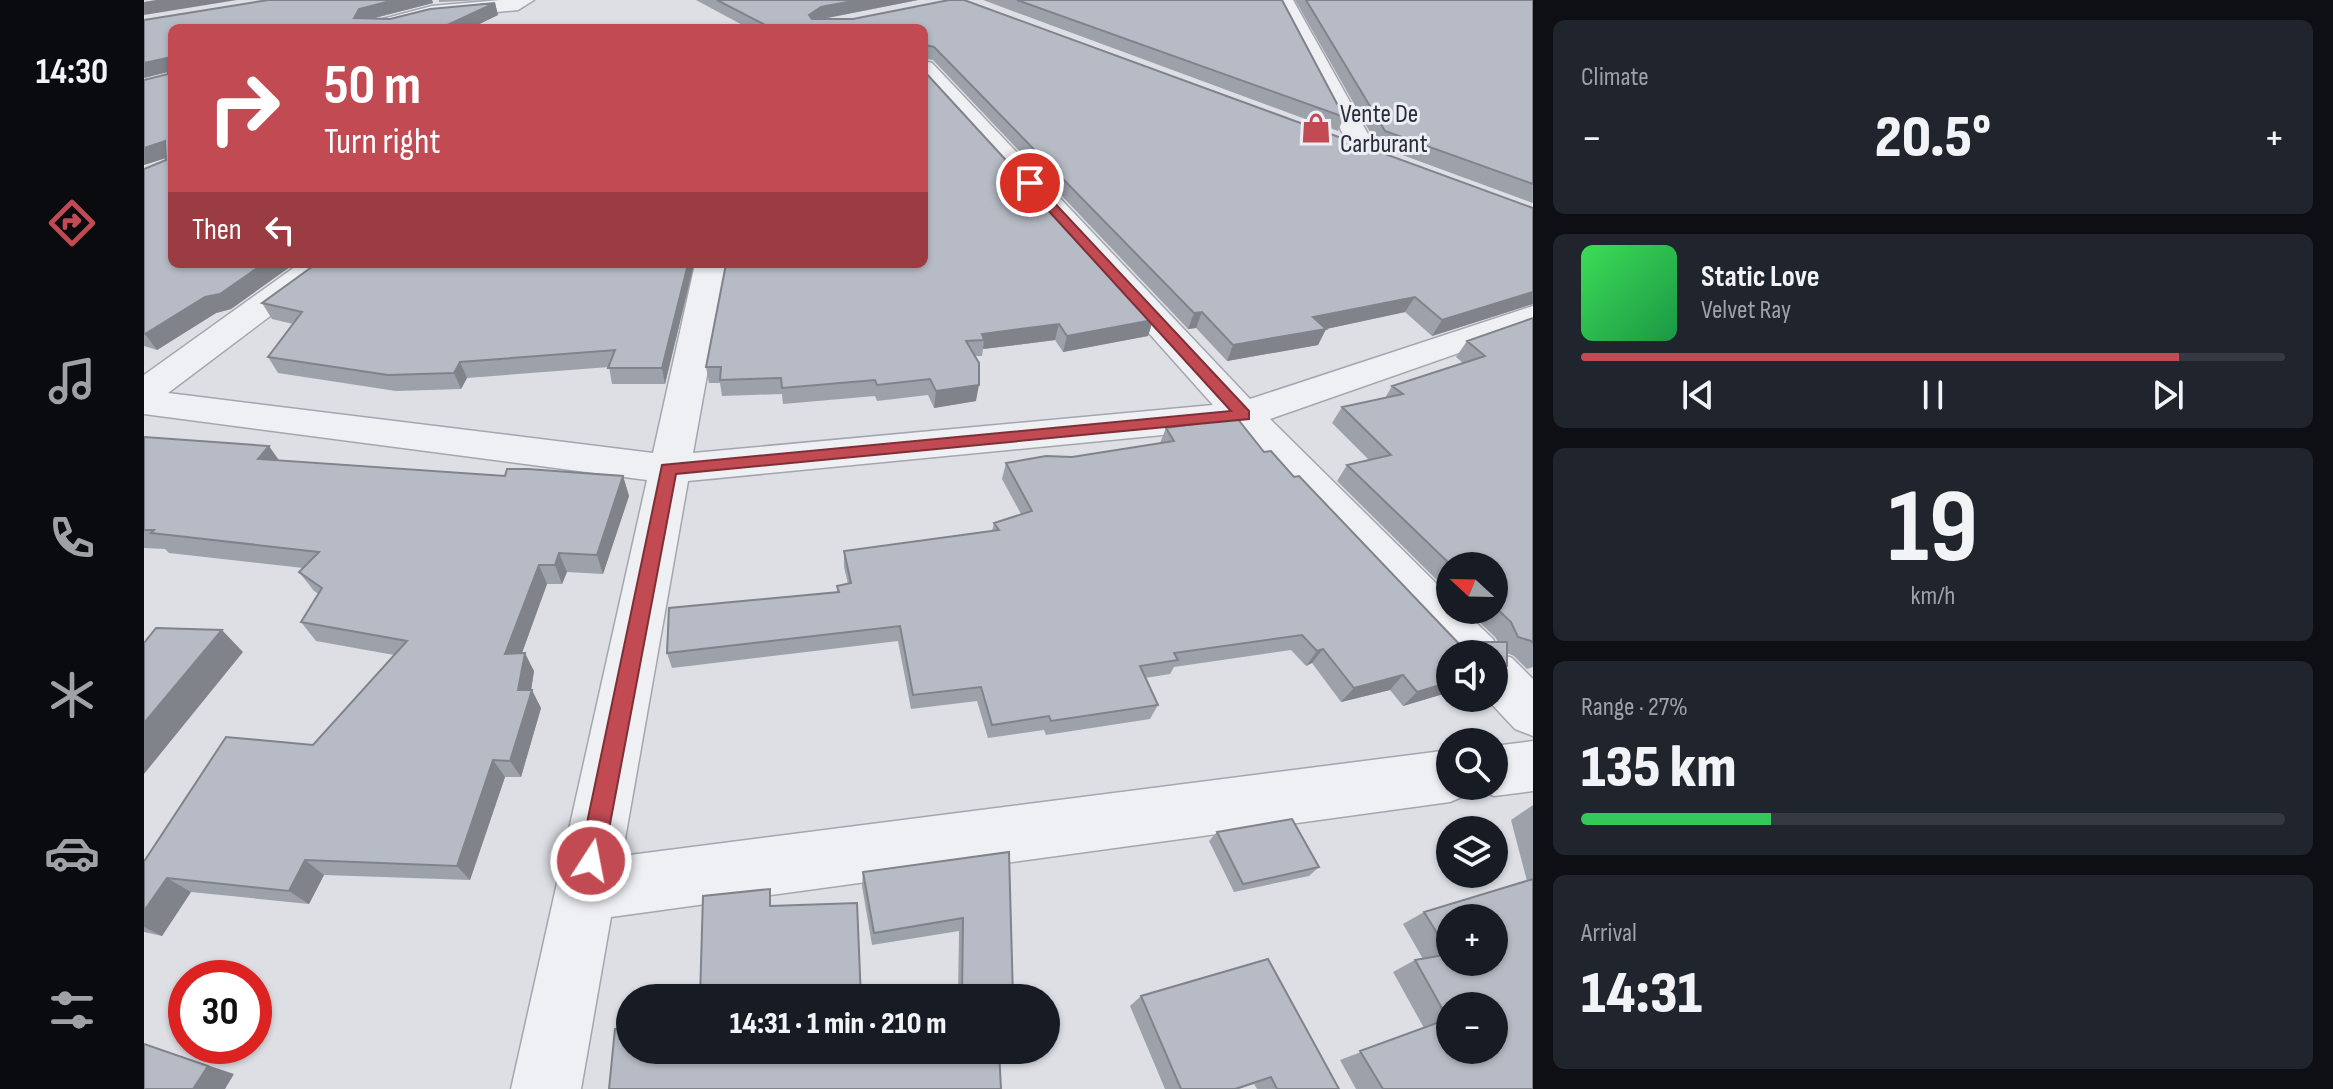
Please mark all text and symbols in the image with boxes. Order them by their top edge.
text: 14:30 [36,51,108,94]
text: 50 m [324,53,421,120]
icon: right [192,56,296,160]
text: Climate [1581,62,1649,93]
place label: Vente De Carburant [1340,99,1428,160]
text: 20.5° [1875,102,1991,174]
shop icon: Vente De Carburant [1299,111,1333,145]
text: − [1581,112,1603,165]
text: + [2263,112,2285,165]
text: Turn right [324,121,441,164]
pin [996,149,1064,217]
icon: arrive [1008,161,1052,205]
icon: directions [44,195,100,251]
icon: left [258,208,302,252]
text: Then [192,212,242,248]
text: Static Love [1701,259,1820,295]
text: Velvet Ray [1701,295,1791,326]
icon: music [44,353,100,409]
icon: previous [1676,373,1720,417]
icon: pause [1911,373,1955,417]
icon: next [2146,373,2190,417]
text: 19 [1888,466,1978,591]
icon: phone [44,510,100,566]
north arrow [1436,552,1508,624]
map controls [1436,552,1508,1064]
text: km/h [1911,581,1955,612]
button: sound [1436,640,1508,712]
icon: climate [44,667,100,723]
text: Range · 27% [1581,692,1688,723]
button: search [1436,728,1508,800]
text: 135 km [1581,732,1737,804]
button: layers [1436,816,1508,888]
position arrow [549,819,633,903]
icon: car [44,825,100,881]
button: + [1436,904,1508,976]
text: Arrival [1581,918,1637,949]
text: 14:31 [1581,958,1702,1030]
speed limit sign: 30 [168,960,272,1064]
icon: filters [44,982,100,1038]
button: − [1436,992,1508,1064]
text: 14:31 · 1 min · 210 m [730,1006,946,1042]

